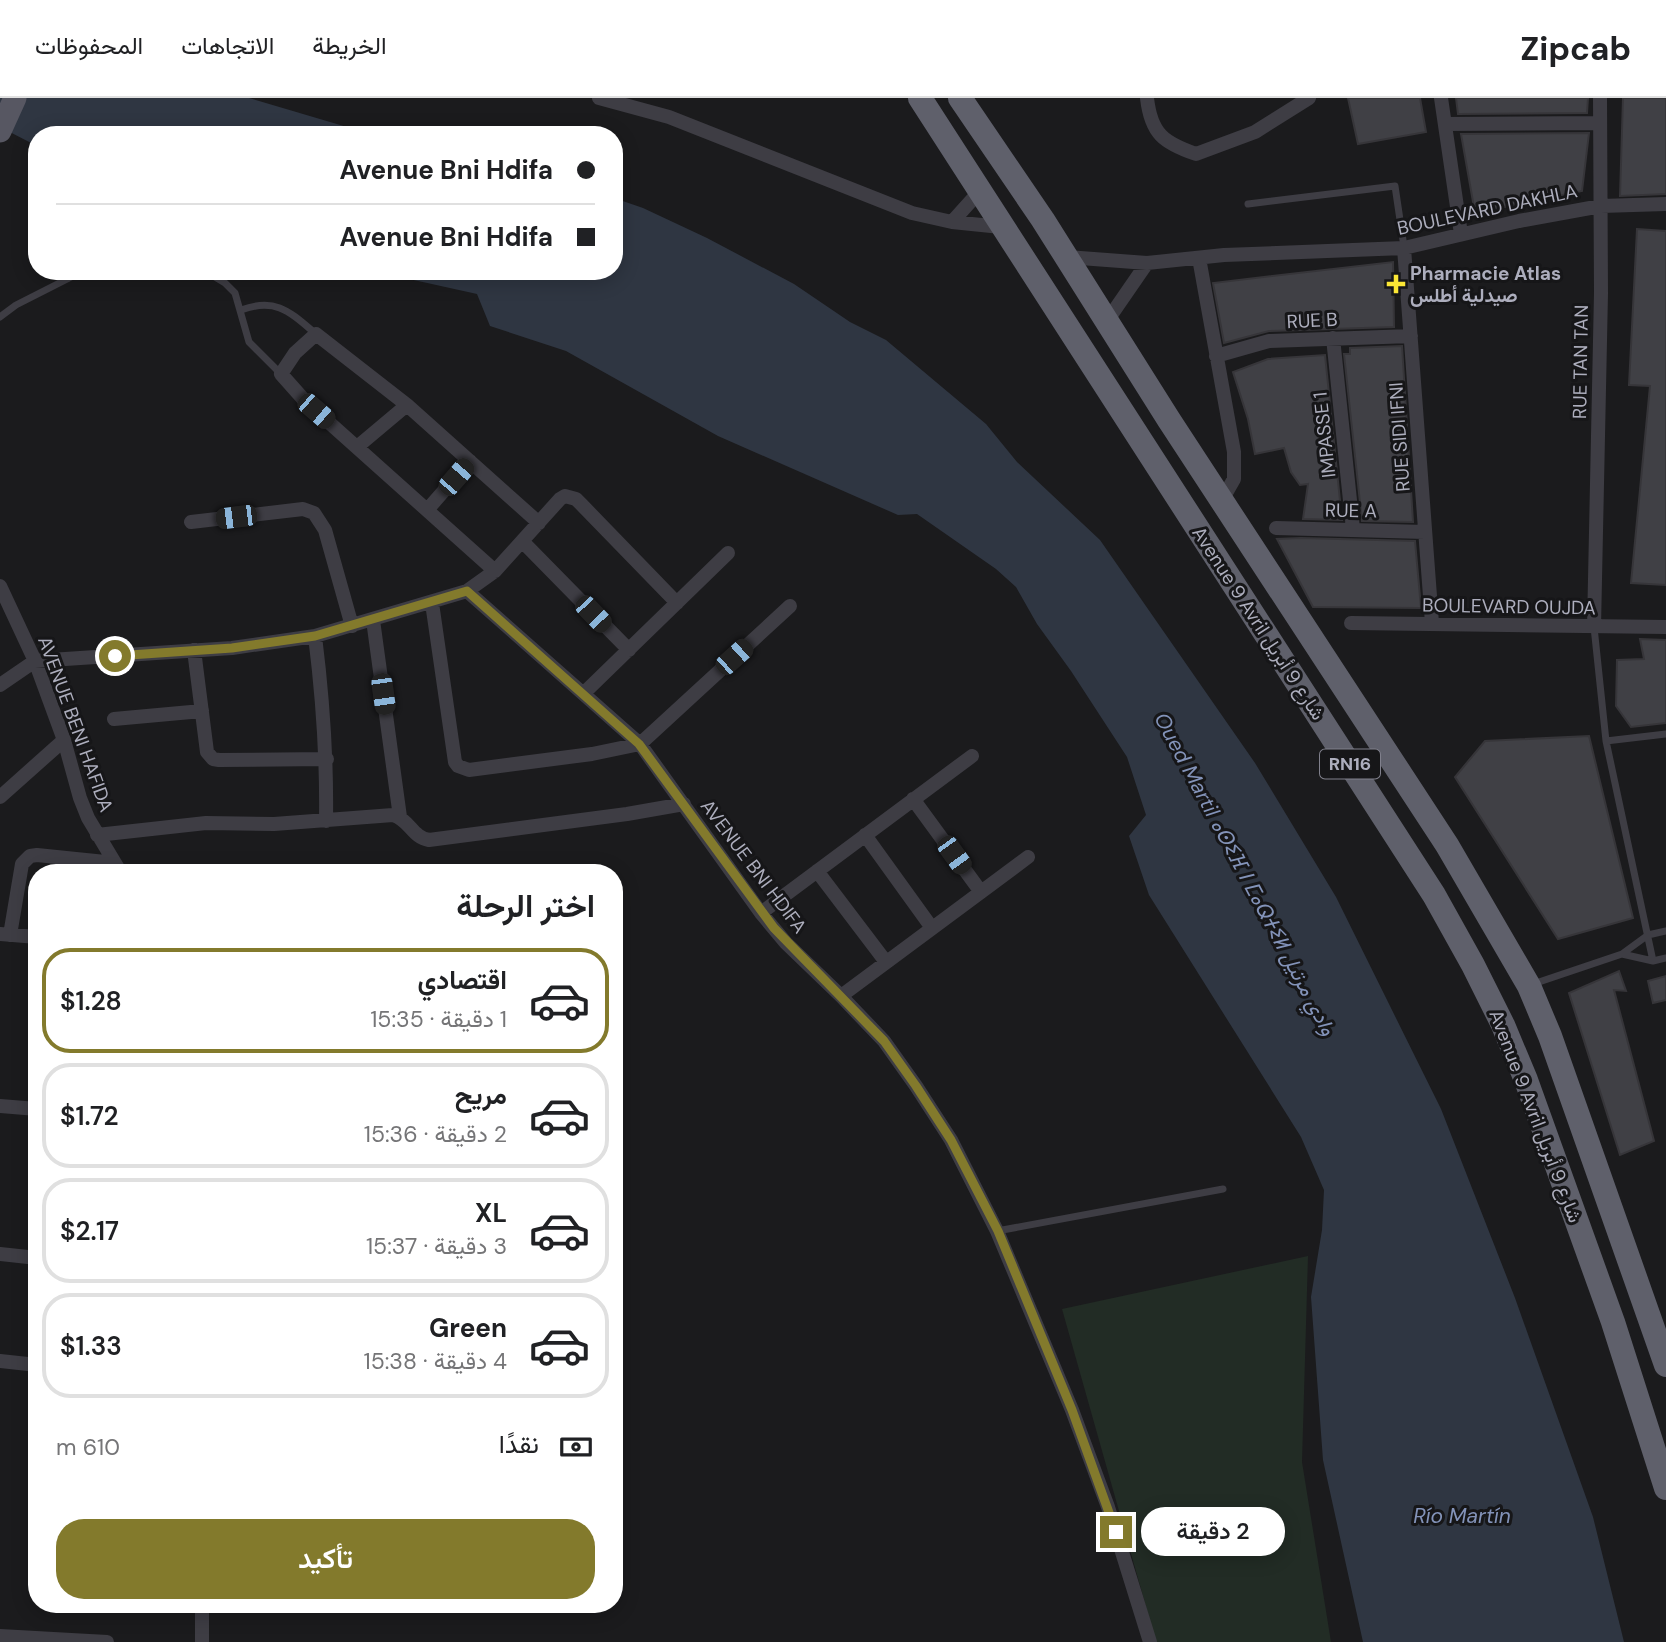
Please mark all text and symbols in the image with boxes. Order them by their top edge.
text: Zipcab [1520,27,1631,70]
text: المحفوظات [35,30,143,61]
text: الاتجاهات [181,30,274,61]
text: الخريطة [312,30,387,61]
text: Avenue Bni Hdifa [340,153,553,187]
street label: BOULEVARD DAKHLA [1395,178,1580,241]
text: Avenue Bni Hdifa [340,220,553,254]
place label: Pharmacie Atlas صيدلية أطلس [1410,261,1561,308]
marker: Pharmacie Atlas صيدلية أطلس [1388,276,1404,292]
street label: RUE TAN TAN [1567,305,1594,419]
street label: RUE B [1286,307,1338,334]
street label: RUE SIDI IFNI [1383,381,1416,493]
car [294,389,339,433]
street label: IMPASSE 1 [1308,391,1341,479]
car [435,454,478,500]
street label: RUE A [1325,498,1378,523]
car [214,504,259,530]
street label: Avenue 9 Avril شارع 9 أبريل [1187,522,1331,725]
car [571,592,616,636]
street label: BOULEVARD OUJDA [1422,592,1596,621]
street label: AVENUE BENI HAFIDA [32,633,119,816]
car [712,635,757,679]
route start [99,640,131,672]
car [370,672,397,716]
water label: Oued Martil ⴰⵙⵉⴼ ⵏ ⵎⴰⵕⵜⵉⵍ وادي مرتيل [1145,708,1343,1042]
road number: RN16 [1320,750,1380,778]
street label: AVENUE BNI HDIFA [695,794,812,939]
car [934,832,975,878]
text: اختر الرحلة [456,885,595,927]
text: اقتصادي [418,963,507,997]
icon: car [528,969,591,1032]
text: $1.28 [60,984,122,1018]
text: 1 دقيقة · 15:35 [370,1004,507,1034]
street label: Avenue 9 Avril شارع 9 أبريل [1483,1006,1588,1226]
text: مريح [455,1078,507,1112]
icon: car [528,1084,591,1147]
text: $1.72 [60,1099,118,1133]
text: 2 دقيقة · 15:36 [364,1119,507,1149]
text: XL [475,1196,507,1230]
icon: car [528,1199,591,1262]
text: $2.17 [60,1214,119,1248]
text: 3 دقيقة · 15:37 [366,1231,507,1261]
text: Green [429,1311,507,1345]
icon: car [528,1314,591,1377]
text: $1.33 [60,1329,122,1363]
text: 4 دقيقة · 15:38 [363,1346,507,1376]
text: نقدًا [499,1427,539,1461]
icon: cash [557,1428,595,1466]
text: 610 m [56,1432,120,1462]
water label: Río Martín [1413,1502,1511,1530]
callout: 2 دقيقة [1140,1508,1284,1556]
route end [1100,1516,1132,1548]
text: 2 دقيقة [1177,1516,1249,1546]
button: تأكيد [56,1519,595,1599]

